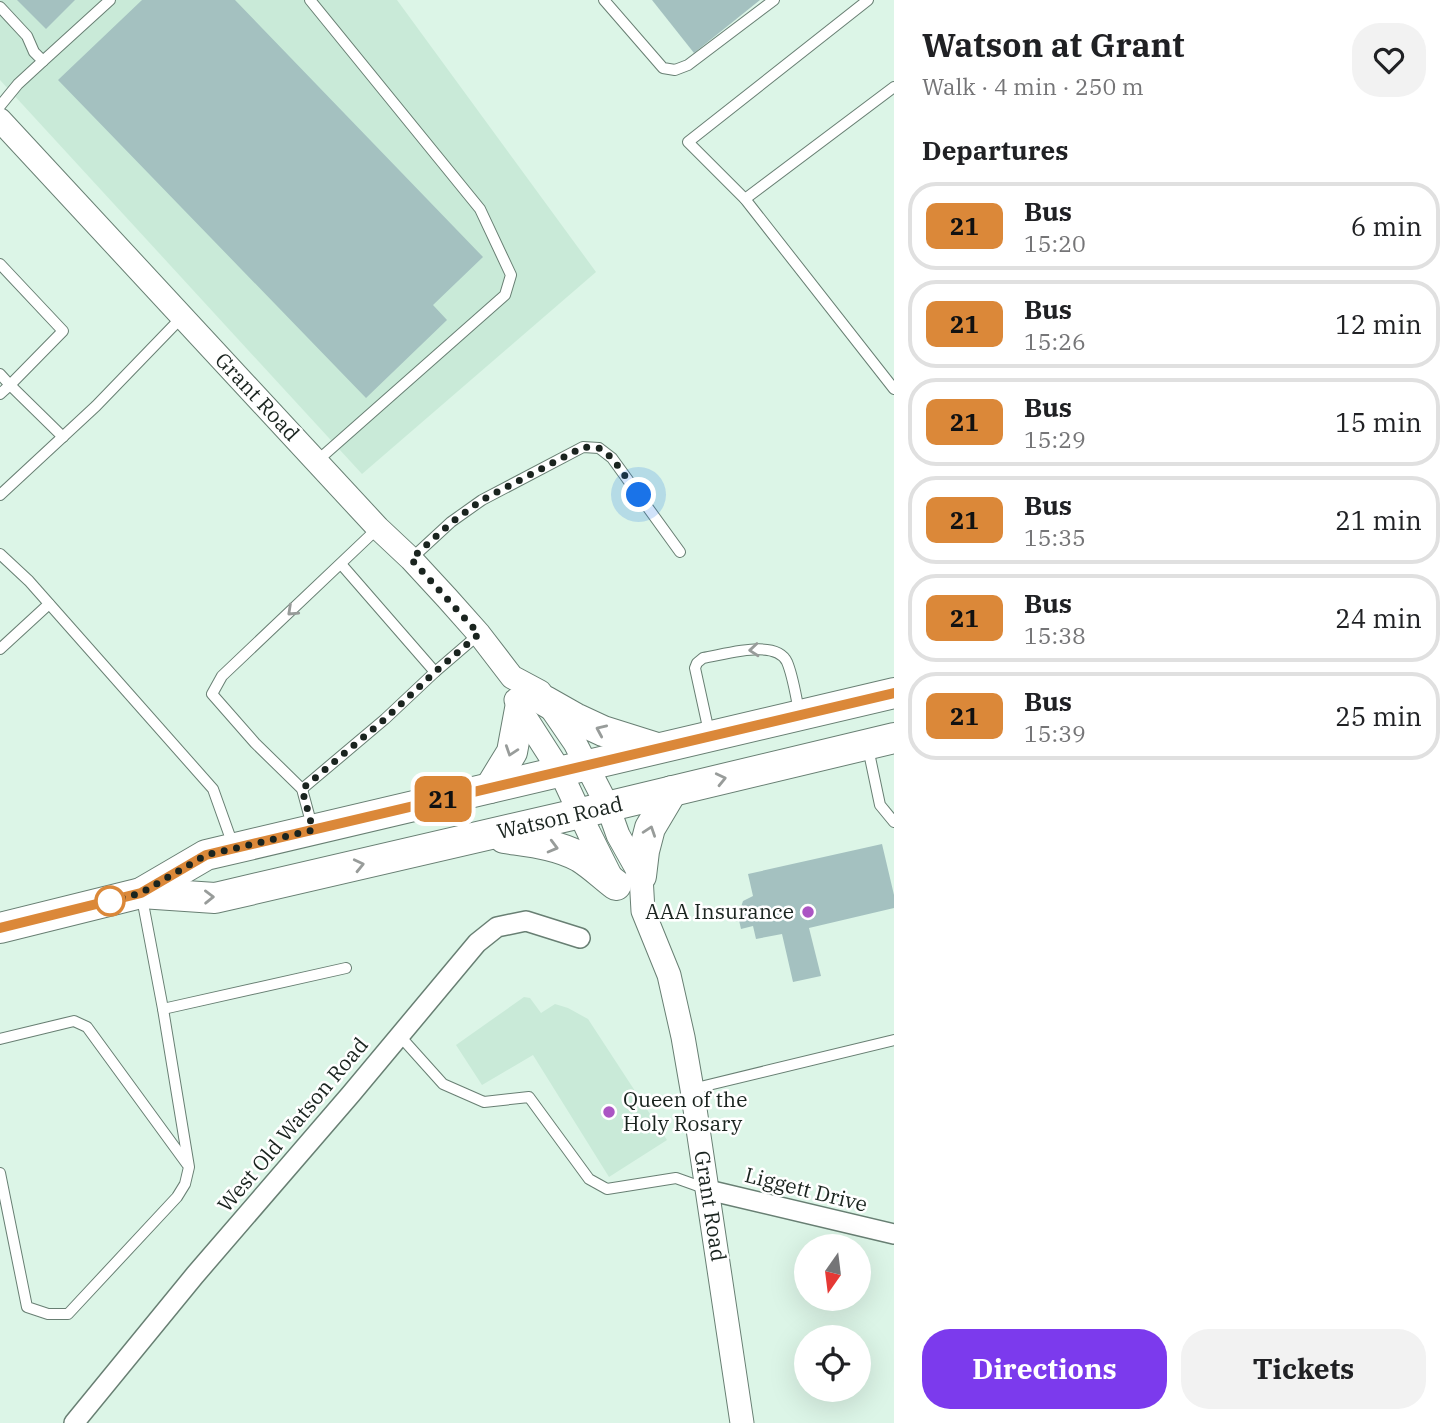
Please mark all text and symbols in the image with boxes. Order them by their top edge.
text: Watson at Grant [922,23,1185,66]
button: heart [1352,23,1426,97]
text: Walk · 4 min · 250 m [922,71,1144,101]
text: Departures [922,133,1068,167]
text: Bus [1024,194,1072,228]
text: 6 min [1351,209,1422,243]
text: 21 [950,210,979,242]
text: 15:20 [1024,228,1086,258]
text: Bus [1024,292,1072,326]
text: 12 min [1335,307,1422,341]
text: 21 [950,308,979,340]
text: 15:26 [1024,326,1086,356]
street label: Grant Road [209,346,306,447]
text: Bus [1024,390,1072,424]
text: 15 min [1335,405,1422,439]
text: 21 [950,406,979,438]
text: 15:29 [1024,424,1086,454]
your location [621,477,656,512]
text: Bus [1024,488,1072,522]
text: 21 min [1335,503,1422,537]
text: 21 [950,504,979,536]
text: 15:35 [1024,522,1086,552]
text: Bus [1024,586,1072,620]
text: 24 min [1335,601,1422,635]
text: 21 [950,602,979,634]
one-way arrow [287,603,300,615]
text: 15:38 [1024,620,1086,650]
one-way arrow [748,642,759,657]
text: Bus [1024,684,1072,718]
text: 25 min [1335,699,1422,733]
text: 21 [950,700,979,732]
text: 15:39 [1024,718,1086,748]
one-way arrow [596,724,608,738]
one-way arrow [505,744,519,756]
one-way arrow [715,773,727,787]
line badge: 21 [412,776,474,822]
text: 21 [429,783,457,815]
street label: Watson Road [494,789,626,845]
one-way arrow [642,826,656,838]
one-way arrow [547,839,559,853]
one-way arrow [353,859,365,874]
unlabelled marker [95,886,125,916]
one-way arrow [204,889,215,905]
place label: AAA Insurance [645,897,794,925]
marker: AAA Insurance [800,904,816,920]
street label: West Old Watson Road [211,1031,374,1218]
place label: Queen of the Holy Rosary [623,1085,747,1137]
marker: Queen of the Holy Rosary [601,1104,617,1120]
street label: Grant Road [688,1148,734,1263]
street label: Liggett Drive [742,1160,871,1218]
north arrow [794,1234,872,1311]
map controls [794,1234,871,1402]
button: locate [794,1325,871,1402]
button: Directions [922,1329,1167,1409]
button: Tickets [1181,1329,1426,1409]

